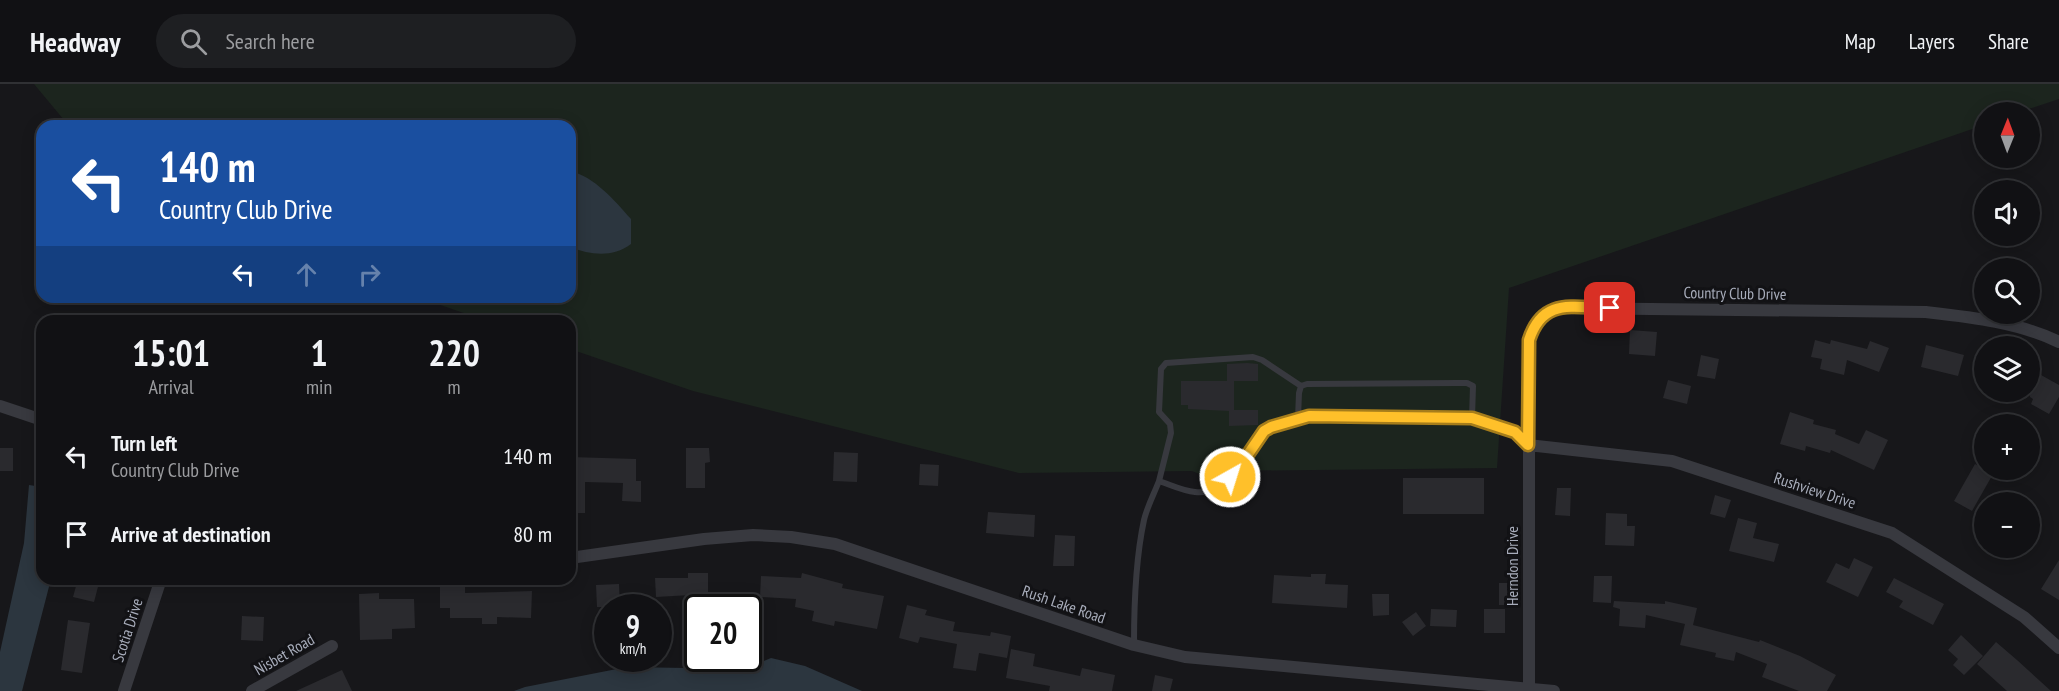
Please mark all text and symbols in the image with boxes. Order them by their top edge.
search box [156,14,576,68]
text: Headway [30,23,120,60]
icon: search [177,25,210,58]
text: Search here [225,27,315,55]
text: Map [1845,28,1876,55]
text: Layers [1909,28,1955,55]
text: Share [1988,28,2029,55]
north arrow [1974,102,2040,168]
map controls [1974,102,2040,558]
text: 140 m [159,139,256,194]
icon: left [60,144,138,222]
button: sound [1974,180,2040,246]
text: Country Club Drive [159,192,333,226]
icon: left [227,258,260,291]
icon: ahead [290,258,323,291]
icon: right [353,258,386,291]
button: search [1974,258,2040,324]
pin [1584,282,1635,333]
street label: Country Club Drive [1683,282,1787,304]
icon: arrive [1593,291,1626,324]
text: 15:01 [132,329,210,376]
text: 1 [310,329,328,376]
text: 220 [428,329,480,376]
button: layers [1974,336,2040,402]
text: Arrival [148,374,194,400]
text: min [306,374,332,400]
text: m [448,374,461,400]
button: + [1974,414,2040,480]
text: Turn left [111,429,177,457]
icon: left [60,440,93,473]
text: 140 m [503,442,552,470]
position arrow [1198,445,1262,509]
text: Country Club Drive [111,457,240,483]
street label: Rushview Drive [1772,467,1858,513]
button: − [1974,492,2040,558]
icon: arrive [60,518,93,551]
text: Arrive at destination [111,520,271,548]
text: 80 m [513,520,552,548]
street label: Herndon Drive [1502,526,1522,606]
street label: Rush Lake Road [1020,580,1108,628]
speed limit sign: 20 [684,594,762,672]
street label: Scotia Drive [107,596,147,664]
text: 9 [626,606,640,645]
street label: Nisbet Road [250,629,318,679]
text: km/h [620,639,646,658]

